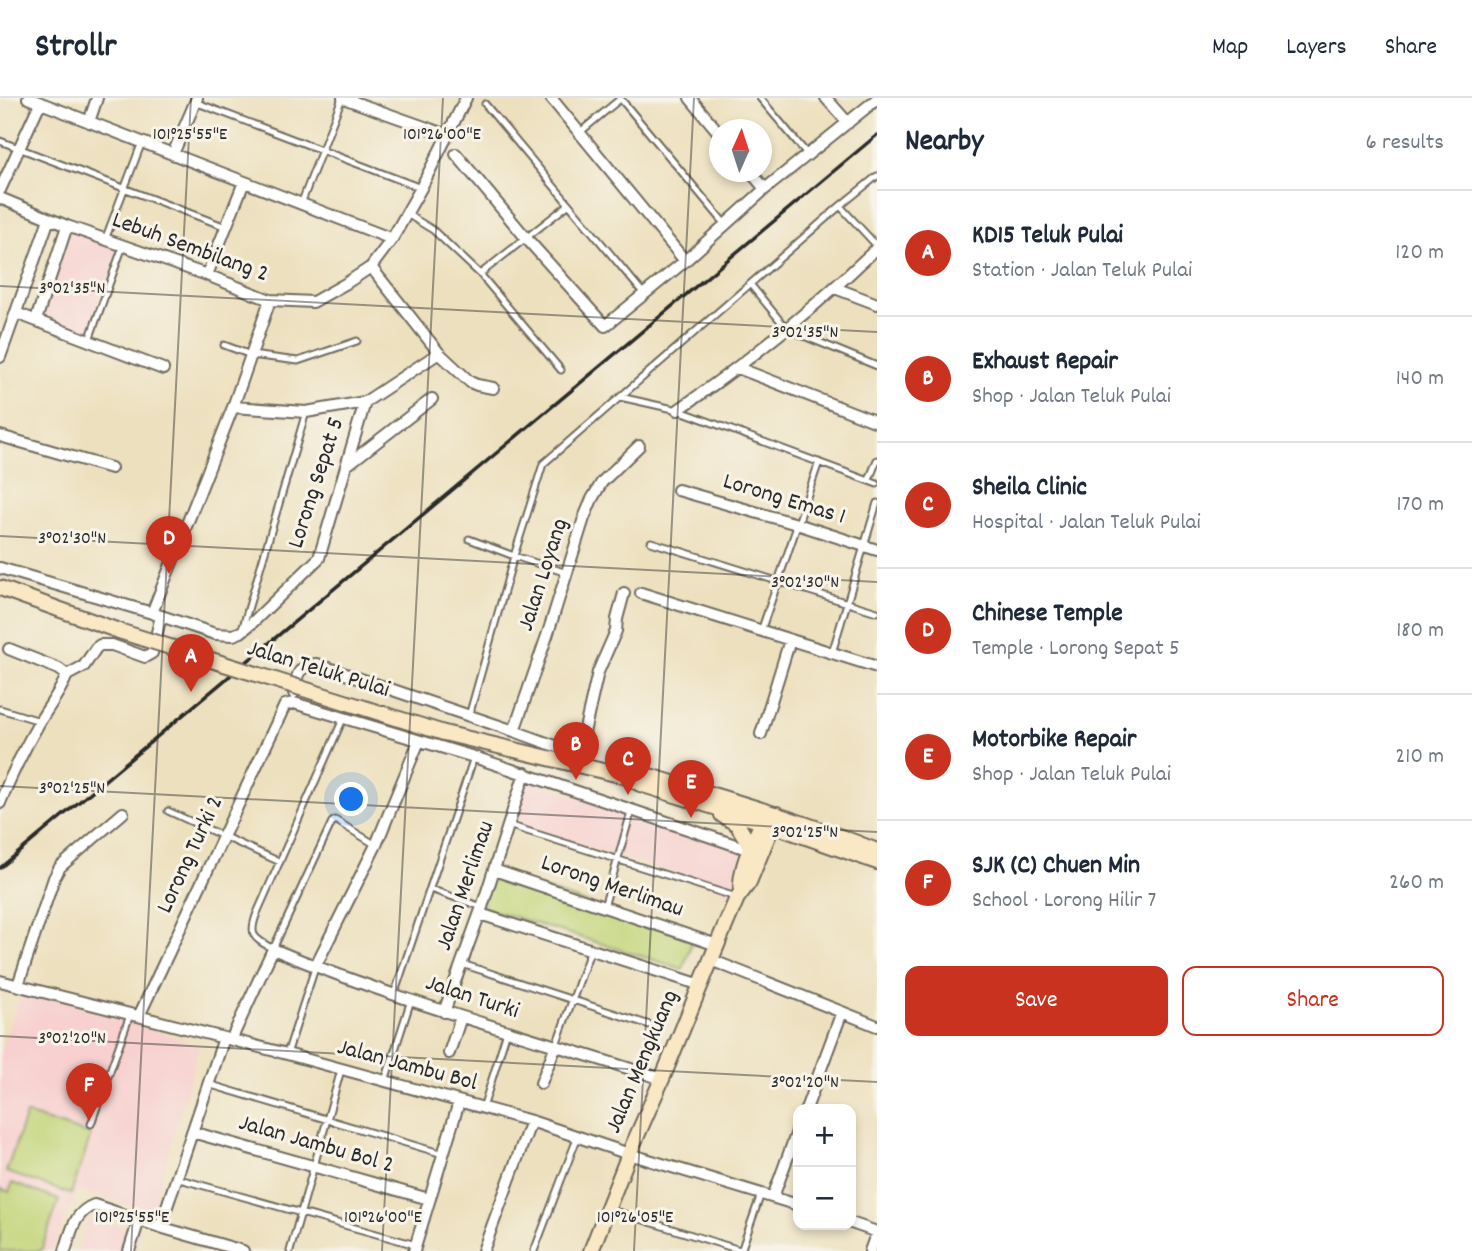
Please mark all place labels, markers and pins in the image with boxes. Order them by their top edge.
pin: D [146,516,192,574]
pin: A [168,634,214,692]
pin: B [553,722,599,780]
pin: C [605,737,651,795]
pin: E [668,760,714,818]
pin: F [66,1063,112,1121]

